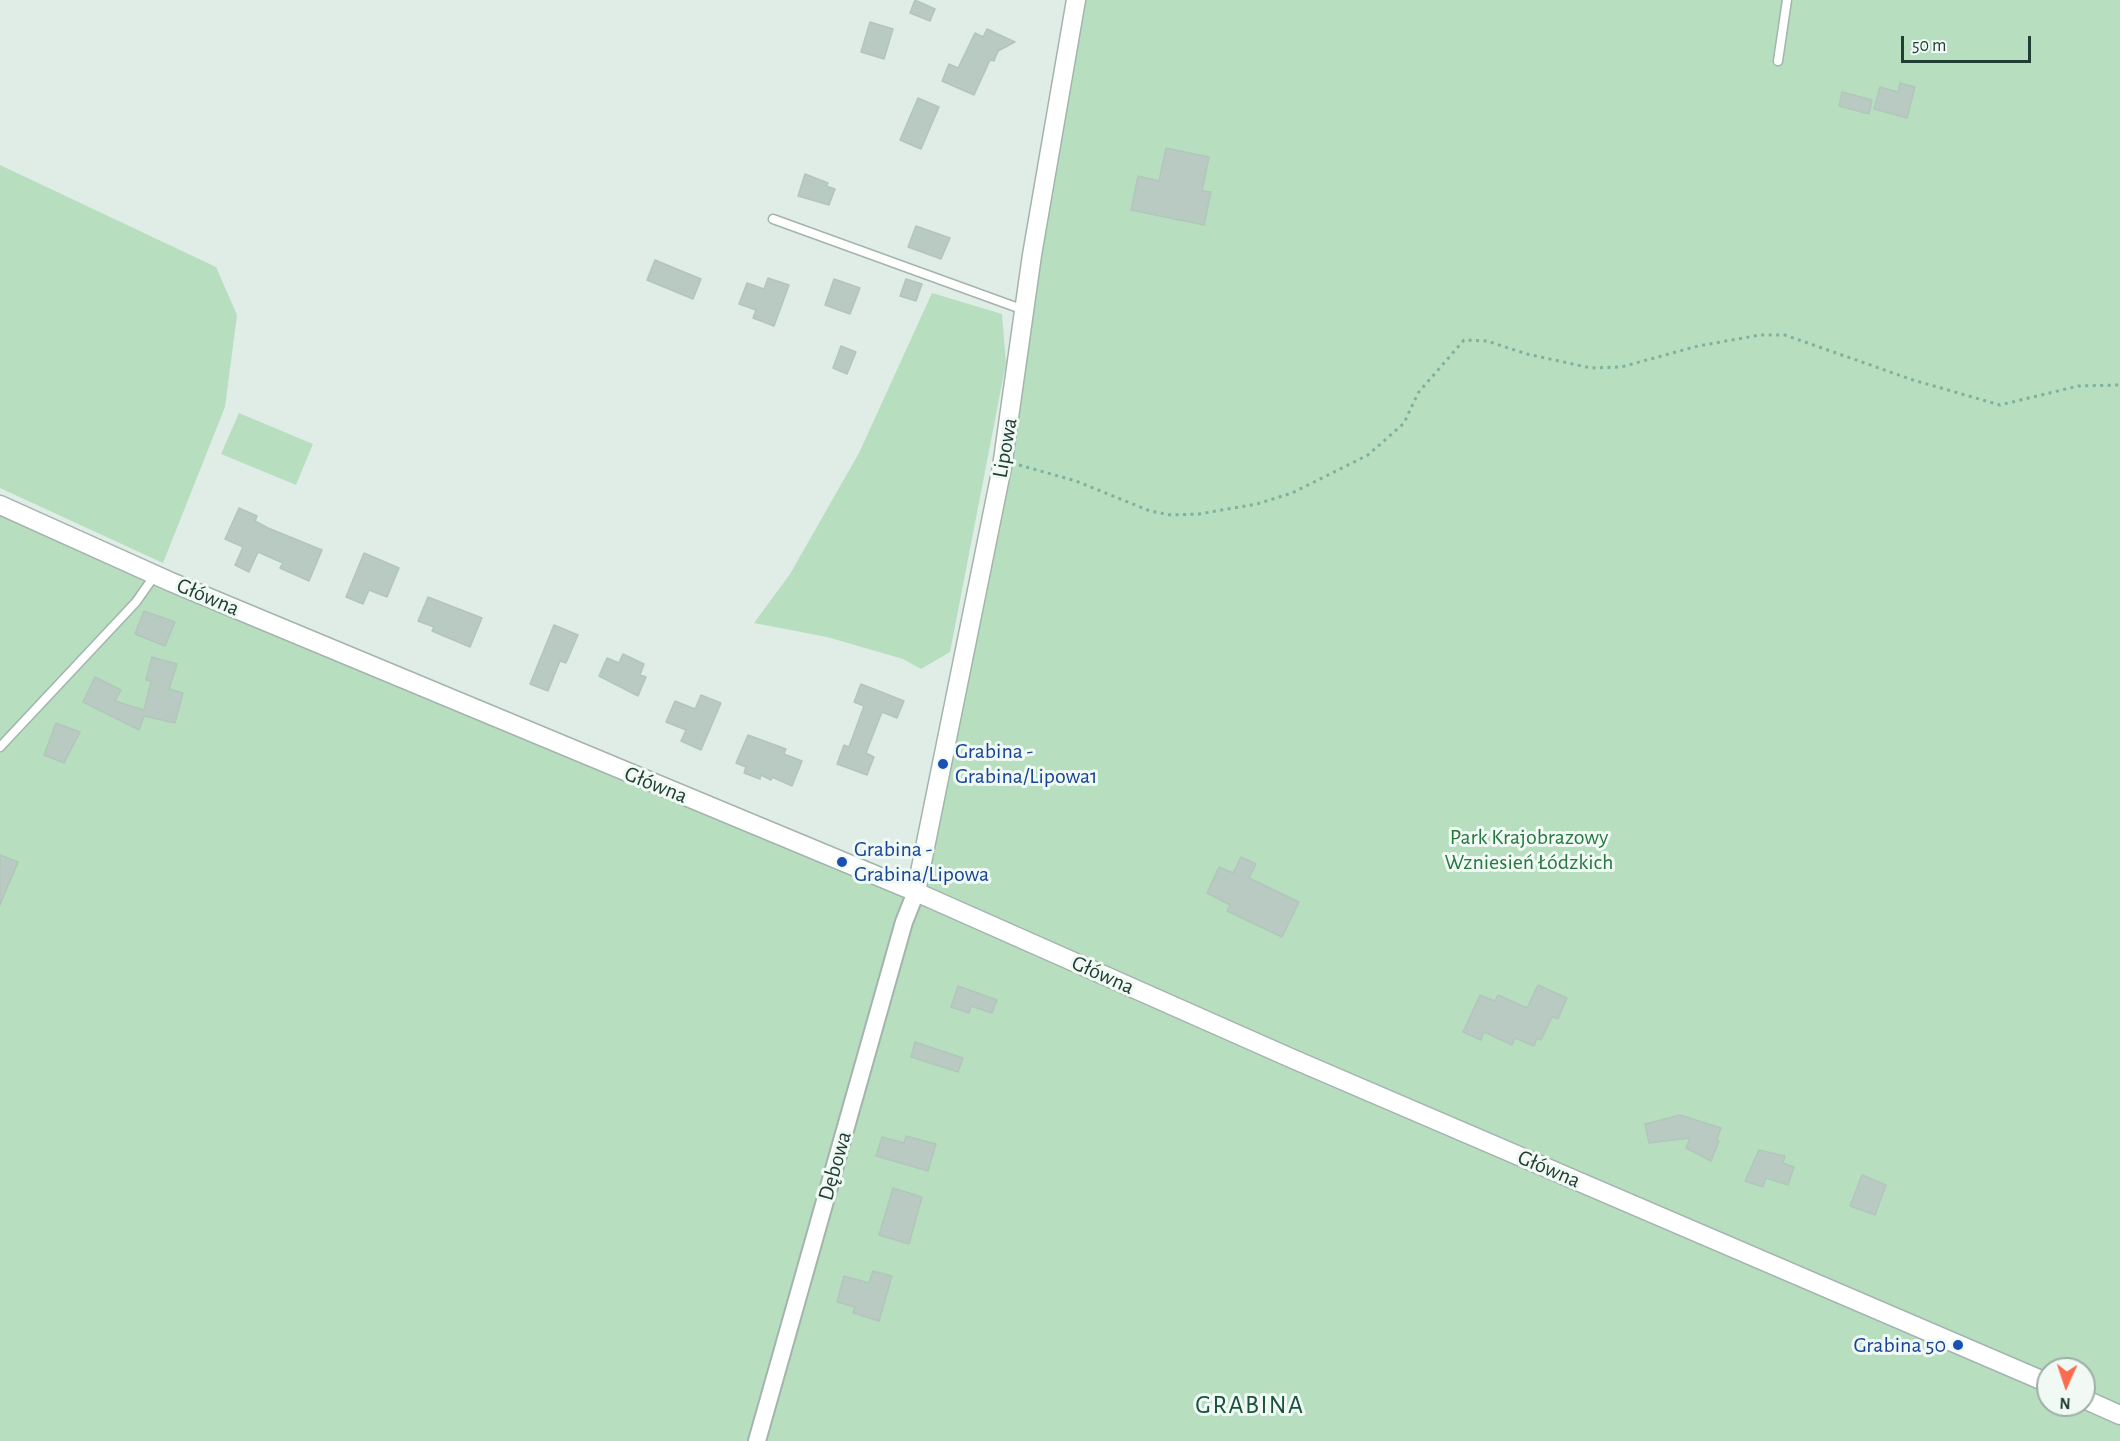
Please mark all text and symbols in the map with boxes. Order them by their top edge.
scale bar [1904,24,2034,62]
text: 50 m [1912,37,1946,55]
street label: Lipowa [987,416,1023,480]
street label: Główna [173,572,243,622]
place label: Grabina - Grabina/Lipowa1 [955,738,1098,790]
marker: Grabina - Grabina/Lipowa1 [936,757,950,771]
street label: Główna [621,760,691,810]
park label: Park Krajobrazowy Wzniesień Łódzkich [1445,824,1613,876]
place label: Grabina - Grabina/Lipowa [854,836,989,888]
marker: Grabina - Grabina/Lipowa [835,855,849,869]
street label: Główna [1068,950,1138,1000]
street label: Dębowa [813,1128,857,1204]
street label: Główna [1514,1144,1584,1194]
place label: Grabina 50 [1854,1332,1946,1358]
marker: Grabina 50 [1951,1338,1965,1352]
north arrow [2036,1357,2096,1417]
district label: GRABINA [1195,1389,1305,1421]
text: N [2059,1395,2071,1411]

